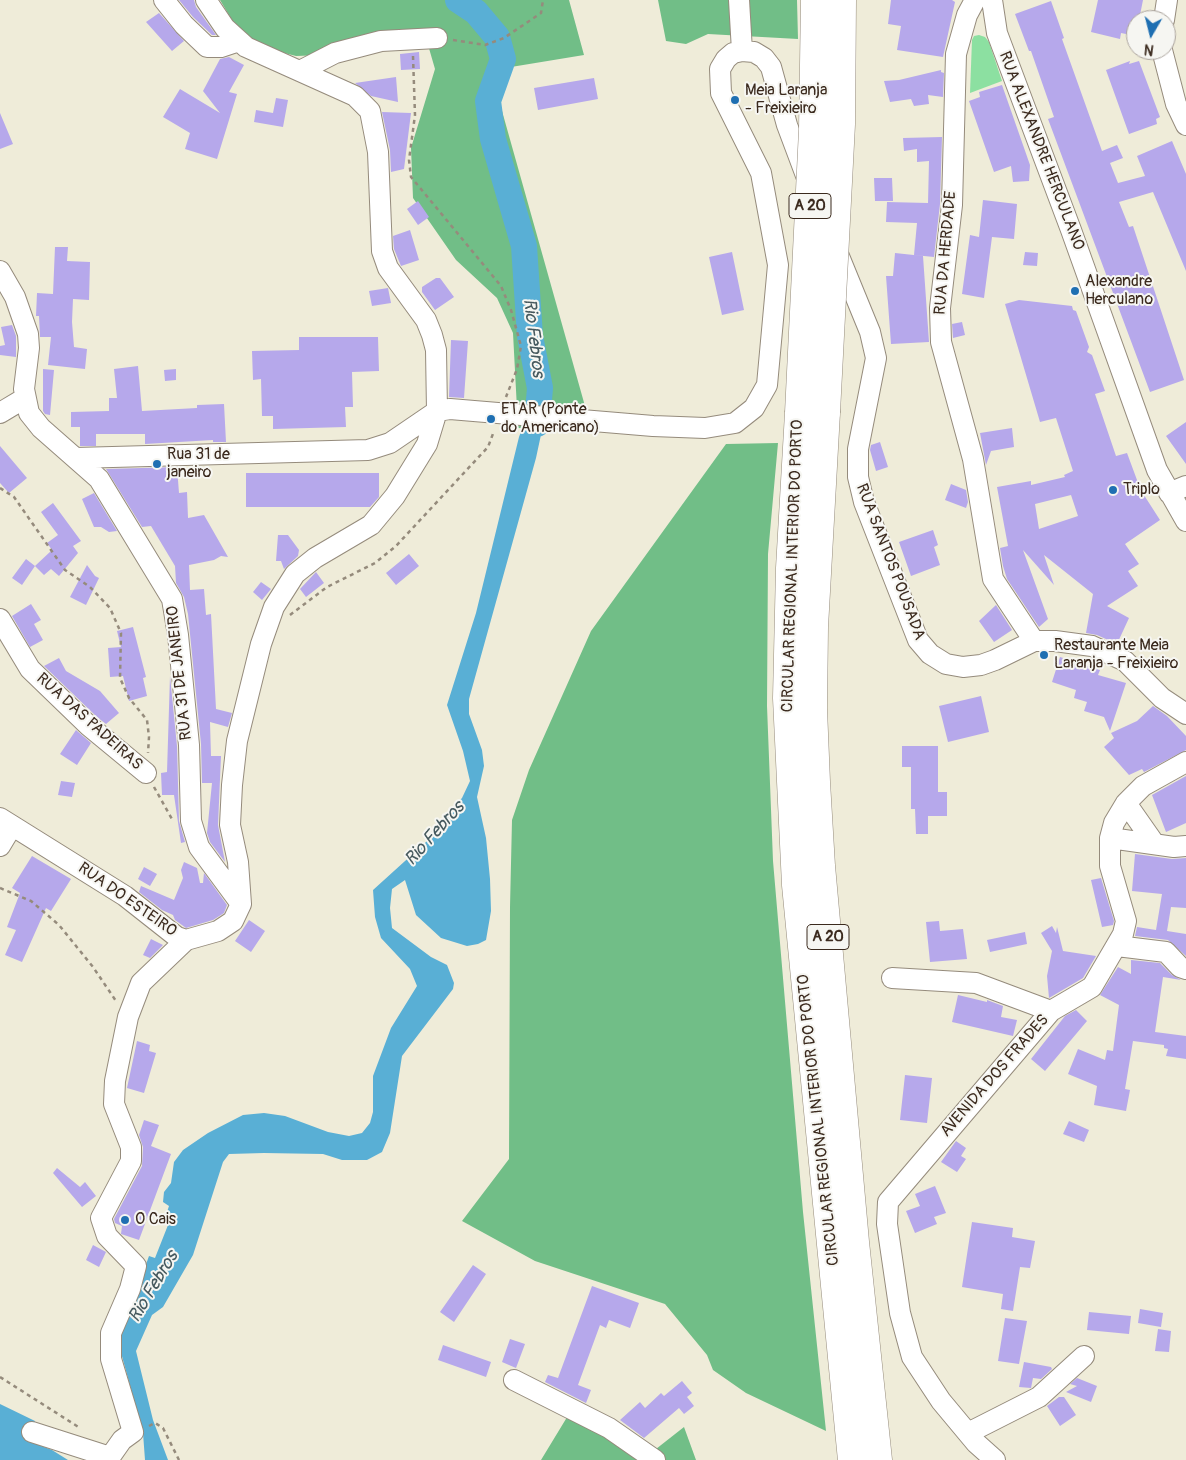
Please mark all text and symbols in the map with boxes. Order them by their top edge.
north arrow [1126,10,1176,60]
text: N [1143,40,1155,58]
street label: RUA ALEXANDRE HERCULANO [994,49,1088,253]
place label: Meia Laranja - Freixieiro [745,81,827,119]
marker: Meia Laranja - Freixieiro [729,94,741,106]
street label: RUA DA HERDADE [931,190,961,316]
road number: A 20 [789,194,831,218]
place label: Alexandre Herculano [1085,272,1153,310]
marker: Alexandre Herculano [1069,285,1081,297]
water label: Rio Febros [517,297,549,379]
place label: ETAR (Ponte do Americano) [501,400,600,438]
marker: ETAR (Ponte do Americano) [485,413,497,425]
street label: CIRCULAR REGIONAL INTERIOR DO PORTO [778,419,808,713]
place label: Rua 31 de janeiro [167,445,230,483]
marker: Rua 31 de janeiro [151,458,163,470]
place label: Triplo [1123,480,1160,500]
street label: RUA SANTOS POUSADA [851,481,929,643]
marker: Triplo [1107,484,1119,496]
street label: RUA 31 DE JANEIRO [163,605,197,741]
place label: Restaurante Meia Laranja - Freixieiro [1054,636,1178,674]
marker: Restaurante Meia Laranja - Freixieiro [1038,649,1050,661]
street label: RUA DAS PADEIRAS [32,669,146,775]
water label: Rio Febros [401,797,469,871]
street label: RUA DO ESTEIRO [74,859,180,941]
road number: A 20 [807,924,849,950]
street label: CIRCULAR REGIONAL INTERIOR DO PORTO [794,973,844,1267]
street label: AVENIDA DOS FRADES [937,1011,1053,1141]
place label: O Cais [135,1210,176,1230]
marker: O Cais [119,1214,131,1226]
water label: Rio Febros [124,1248,184,1326]

